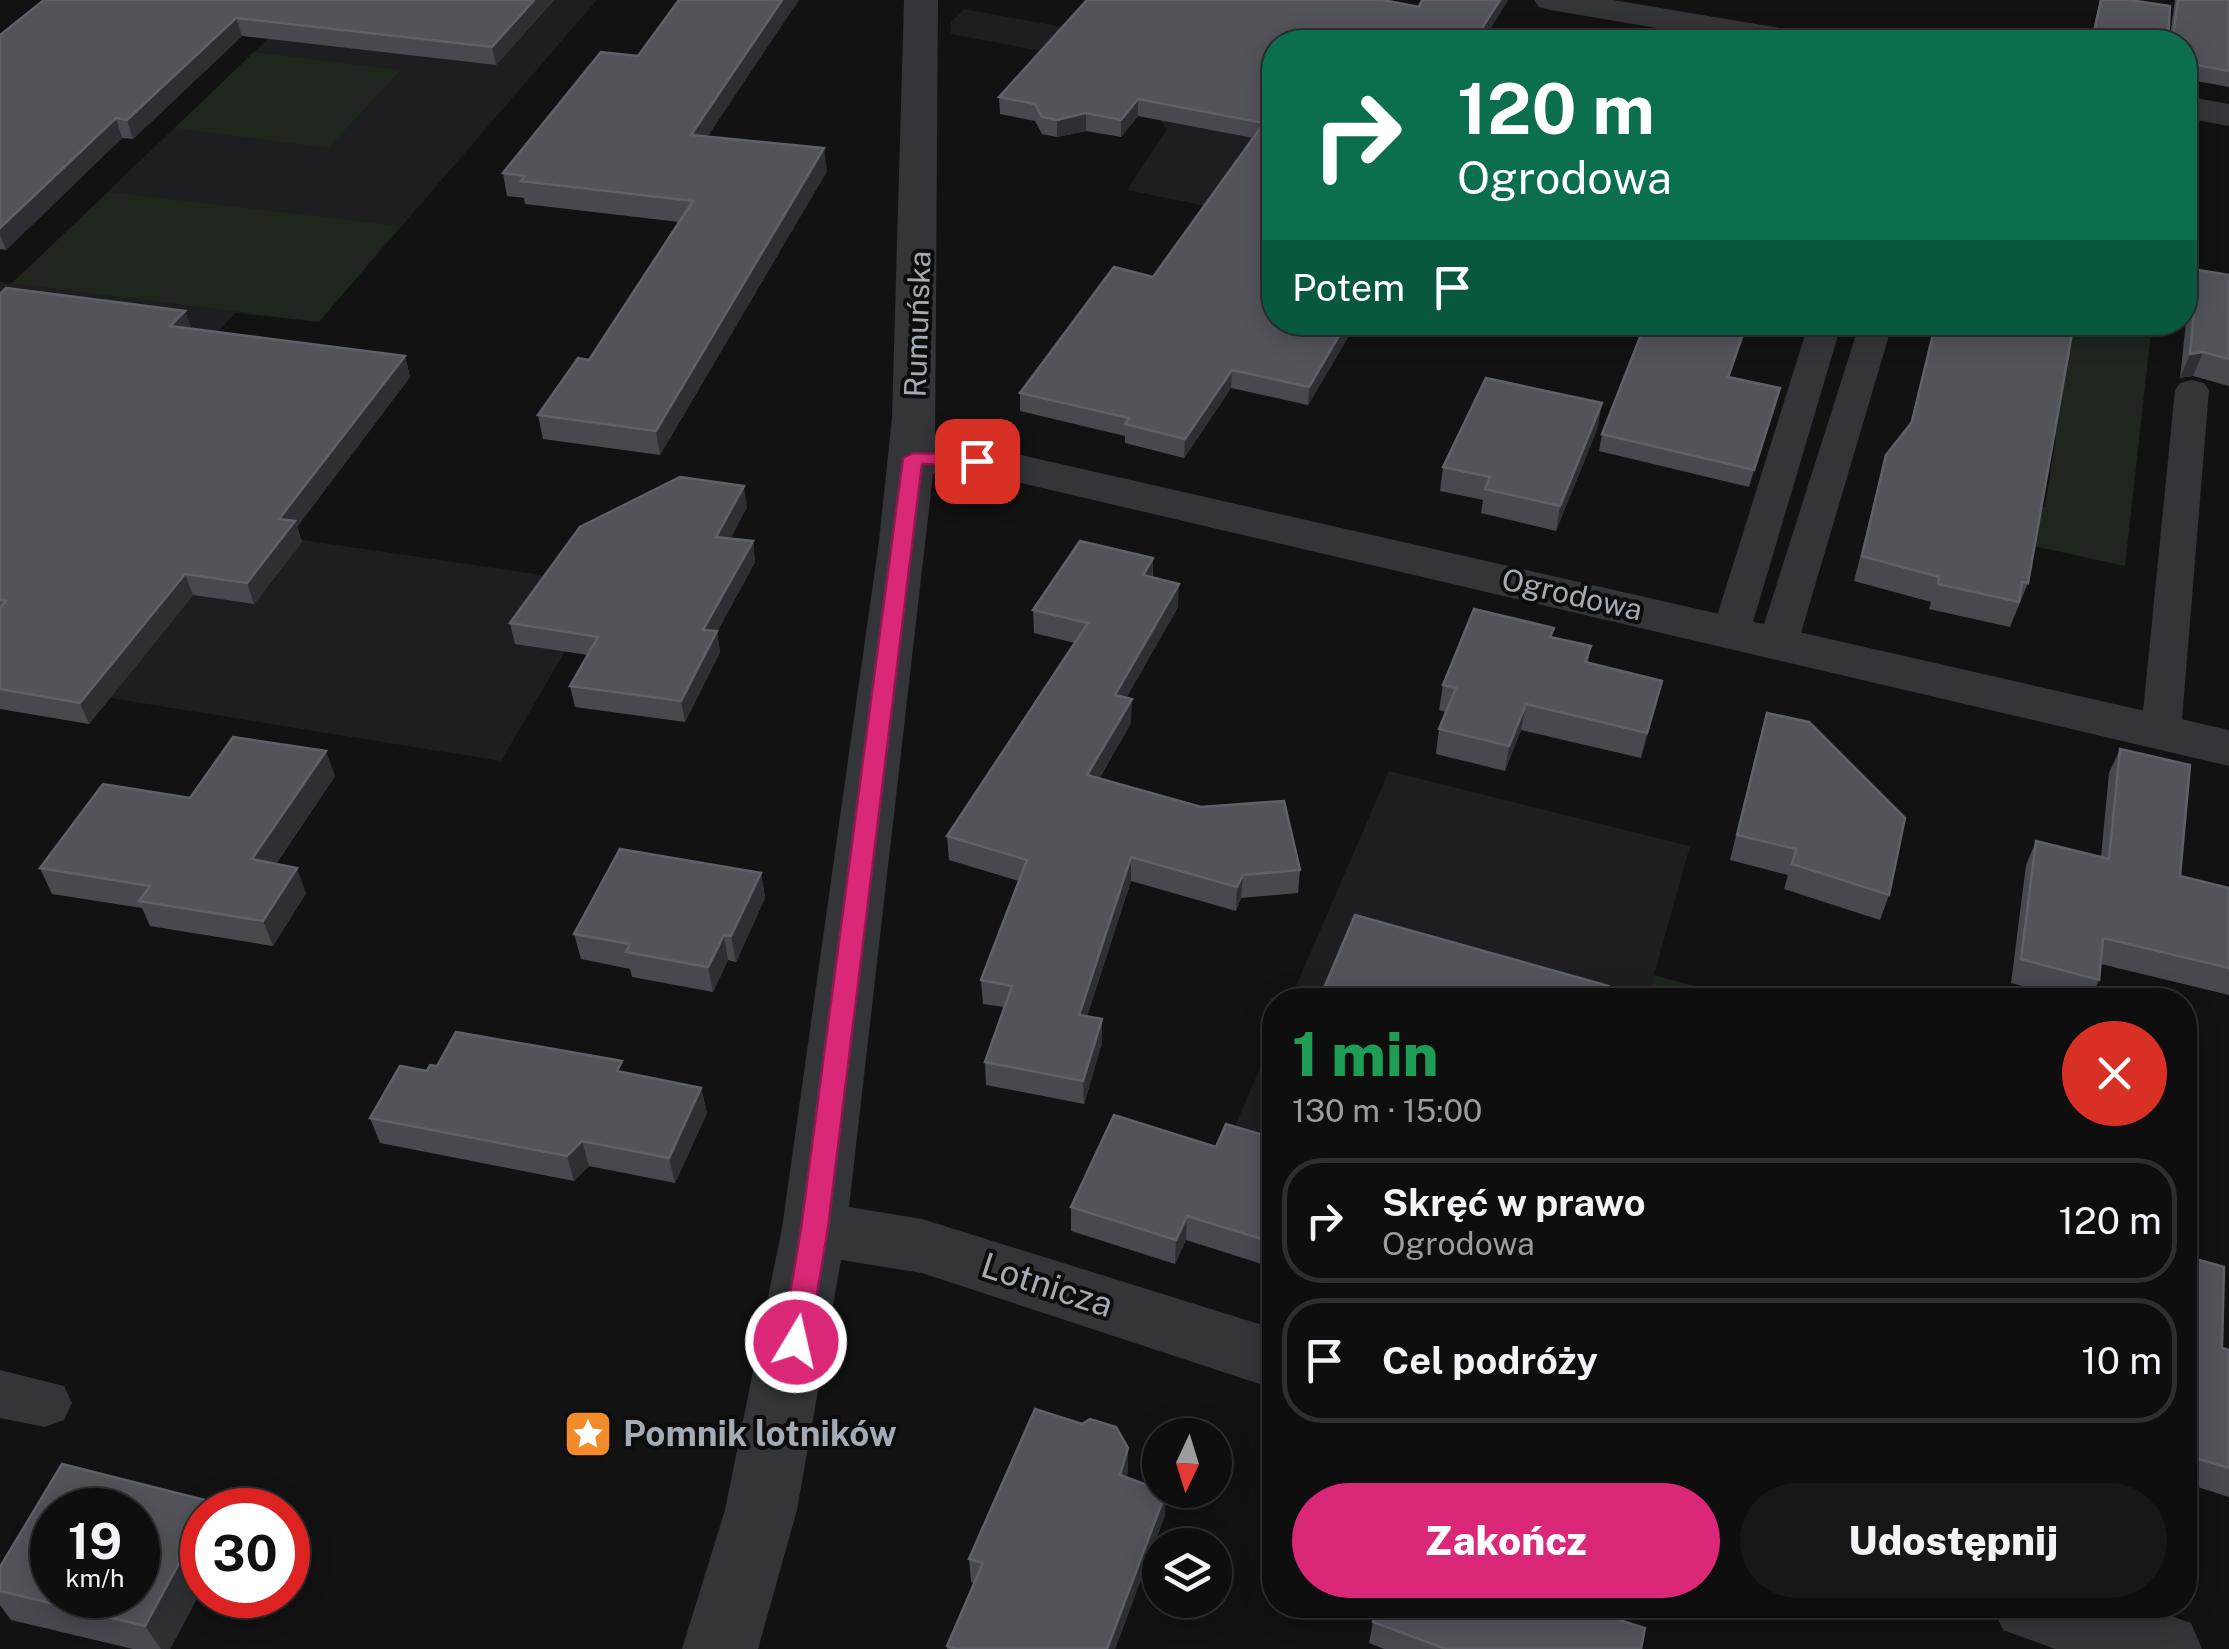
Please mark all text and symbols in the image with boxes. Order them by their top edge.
text: 120 m [1457,67,1655,150]
icon: right [1292,70,1422,200]
text: Ogrodowa [1457,151,1672,204]
street label: Rumuńska [896,250,938,398]
icon: arrive [1425,260,1480,315]
text: Potem [1292,265,1405,310]
pin [935,419,1020,504]
icon: arrive [950,434,1005,489]
street label: Ogrodowa [1498,560,1646,628]
text: 1 min [1292,1019,1439,1090]
button: close [2062,1021,2167,1126]
text: 130 m · 15:00 [1292,1092,1482,1129]
text: Skręć w prawo [1382,1180,1646,1225]
icon: right [1297,1193,1352,1248]
text: 120 m [2059,1198,2162,1243]
text: Ogrodowa [1382,1225,1535,1262]
street label: Lotnicza [976,1244,1118,1325]
position arrow [744,1290,848,1394]
icon: arrive [1297,1333,1352,1388]
text: Cel podróży [1382,1338,1598,1383]
text: 10 m [2081,1338,2162,1383]
place icon: Pomnik lotników [562,1408,614,1460]
place label: Pomnik lotników [623,1413,897,1454]
north arrow [1142,1418,1232,1508]
map controls [1142,1418,1232,1618]
button: Zakończ [1292,1483,1720,1598]
button: Udostępnij [1740,1483,2167,1598]
speed limit sign: 30 [180,1488,310,1618]
text: 19 [68,1511,122,1570]
button: layers [1142,1528,1232,1618]
text: km/h [66,1563,124,1593]

